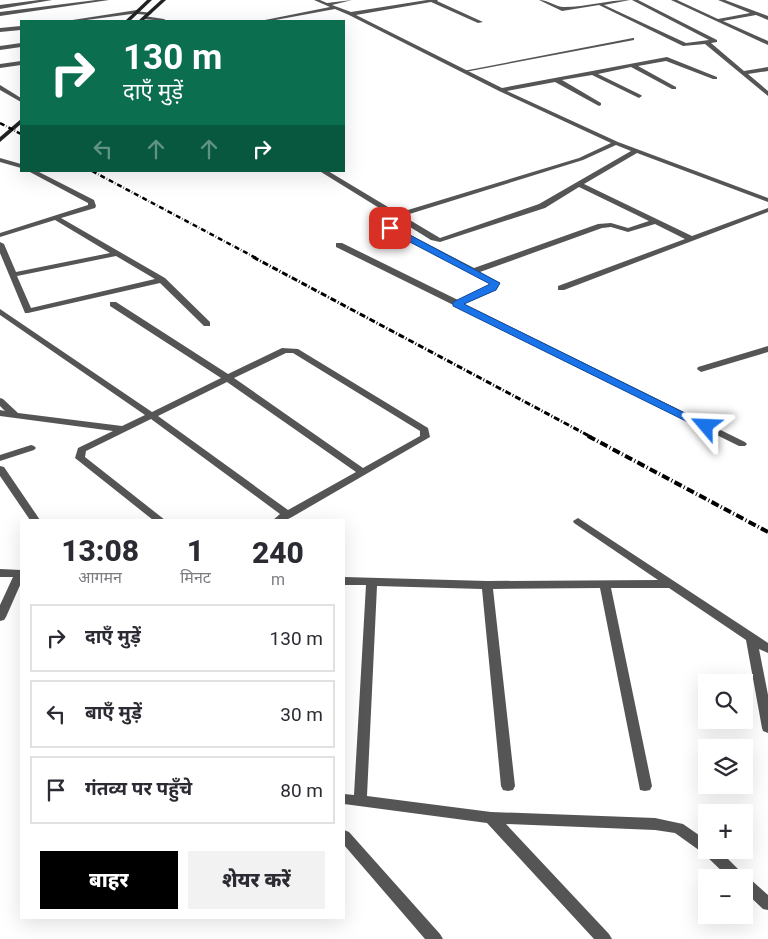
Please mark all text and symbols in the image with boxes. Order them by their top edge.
text: 130 m [123,37,222,78]
icon: right [40,40,105,105]
text: दाएँ मुड़ें [123,79,183,104]
icon: left [89,135,117,163]
icon: ahead [142,135,170,163]
icon: ahead [195,135,223,163]
icon: right [248,135,276,163]
pin [369,207,411,249]
icon: arrive [376,214,404,242]
position arrow [679,399,731,451]
text: 13:08 [61,533,139,568]
text: 1 [187,533,204,568]
text: 240 [252,535,304,570]
text: आगमन [78,568,122,587]
text: मिनट [180,568,211,587]
text: m [271,570,285,589]
icon: right [42,624,70,652]
text: दाएँ मुड़ें [85,625,141,648]
text: 130 m [270,627,323,650]
map controls [698,674,753,924]
button: search [698,674,753,729]
icon: left [42,700,70,728]
text: बाएँ मुड़ें [85,701,142,724]
text: 30 m [280,703,323,726]
button: layers [698,739,753,794]
icon: arrive [42,776,70,804]
text: गंतव्य पर पहुँचे [85,777,192,800]
text: 80 m [280,779,323,802]
button: + [698,804,753,859]
button: बाहर [40,851,178,909]
button: शेयर करें [188,851,325,909]
button: − [698,869,753,924]

